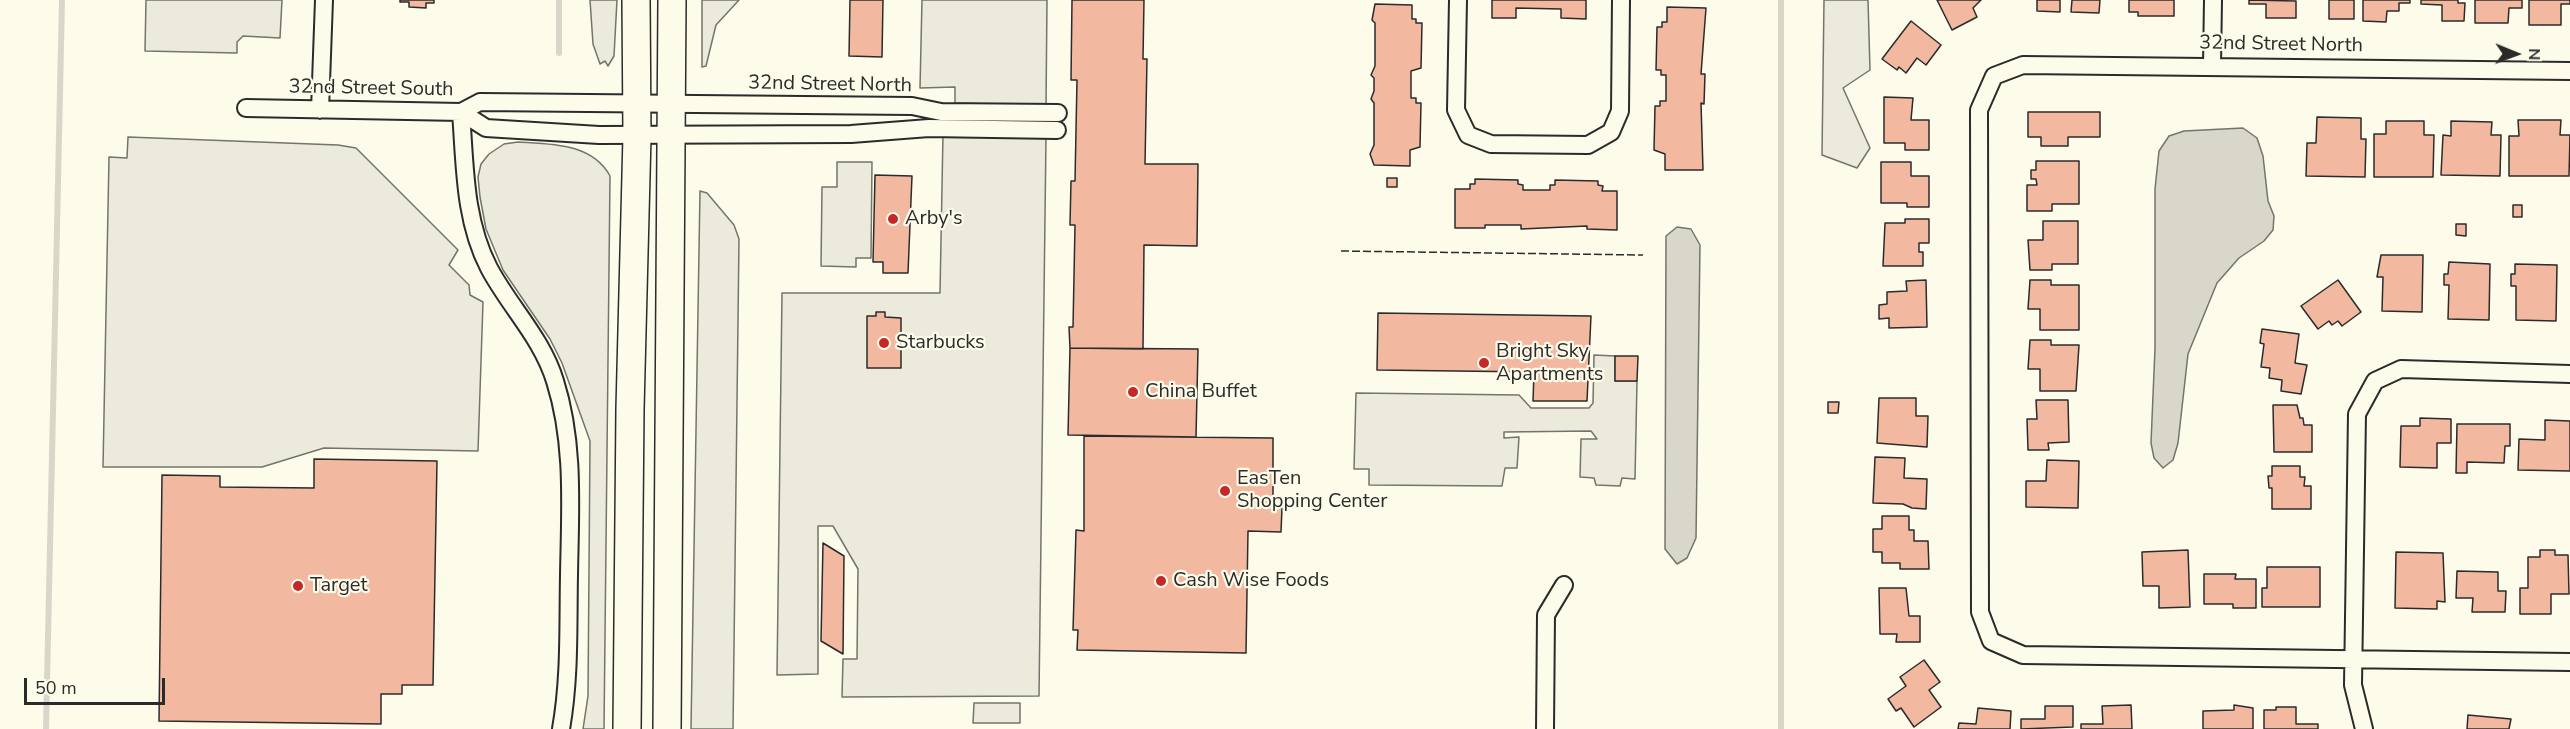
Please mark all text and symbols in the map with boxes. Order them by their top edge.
north arrow [2486,24,2546,84]
street label: 32nd Street North [2199,32,2363,58]
text: N [2523,48,2545,60]
street label: 32nd Street North [748,72,912,98]
street label: 32nd Street South [288,76,454,102]
place label: Arby's [905,207,963,231]
marker: Arby's [886,212,900,226]
place label: Starbucks [896,331,985,355]
marker: Starbucks [877,336,891,350]
place label: Bright Sky Apartments [1496,340,1603,387]
marker: Bright Sky Apartments [1477,356,1491,370]
place label: China Buffet [1145,380,1257,404]
marker: China Buffet [1126,385,1140,399]
place label: EasTen Shopping Center [1237,467,1387,514]
marker: EasTen Shopping Center [1218,484,1232,498]
place label: Cash Wise Foods [1173,569,1329,593]
place label: Target [310,574,367,598]
marker: Cash Wise Foods [1154,574,1168,588]
marker: Target [291,579,305,593]
scale bar [27,666,168,704]
text: 50 m [35,676,77,700]

